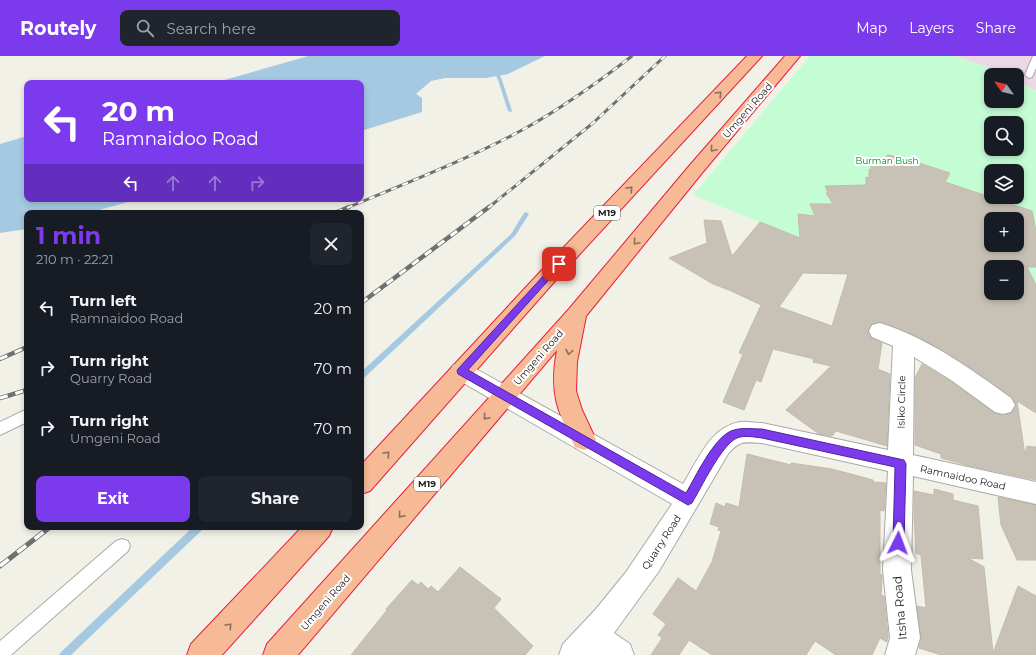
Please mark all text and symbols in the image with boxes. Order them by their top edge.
search box [120,10,400,46]
text: Routely [20,17,96,40]
icon: search [134,17,156,39]
text: Search here [166,19,256,38]
text: Map [856,19,887,37]
text: Layers [909,19,954,37]
text: Share [976,19,1016,37]
north arrow [984,68,1024,108]
map controls [984,68,1024,300]
street label: Umgeni Road [720,80,775,141]
one-way arrow [714,91,722,99]
text: 20 m [102,94,175,128]
icon: left [36,96,88,148]
button: search [984,116,1024,156]
text: Ramnaidoo Road [102,128,259,150]
one-way arrow [711,145,718,152]
park label: Burman Bush [856,155,919,166]
button: layers [984,164,1024,204]
icon: left [120,172,142,194]
icon: ahead [162,172,184,194]
icon: ahead [204,172,226,194]
icon: right [246,172,268,194]
one-way arrow [626,186,633,194]
road number: M19 [594,206,620,220]
button: + [984,212,1024,252]
text: 1 min [36,221,101,250]
button: close [310,223,352,265]
one-way arrow [633,237,640,245]
pin [542,247,576,281]
text: 210 m · 22:21 [36,251,114,267]
icon: arrive [548,253,570,275]
button: − [984,260,1024,300]
text: Turn left [70,291,137,310]
icon: left [36,297,58,319]
text: 20 m [314,299,352,318]
text: Ramnaidoo Road [70,310,183,326]
street label: Umgeni Road [511,327,566,388]
one-way arrow [565,349,573,355]
text: Turn right [70,351,149,370]
icon: right [36,357,58,379]
text: 70 m [314,359,352,378]
text: Quarry Road [70,370,152,386]
street label: Isiko Circle [895,375,908,429]
text: Turn right [70,411,149,430]
one-way arrow [484,412,491,420]
icon: right [36,417,58,439]
text: 70 m [314,419,352,438]
text: Umgeni Road [70,430,161,446]
one-way arrow [383,451,390,459]
street label: Ramnaidoo Road [919,462,1007,493]
button: Exit [36,476,190,522]
button: Share [198,476,352,522]
road number: M19 [414,477,440,491]
one-way arrow [398,510,405,518]
street label: Quarry Road [639,512,684,572]
position arrow [877,522,919,564]
street label: Umgeni Road [298,572,353,633]
street label: Itsha Road [889,575,910,641]
one-way arrow [224,623,231,631]

